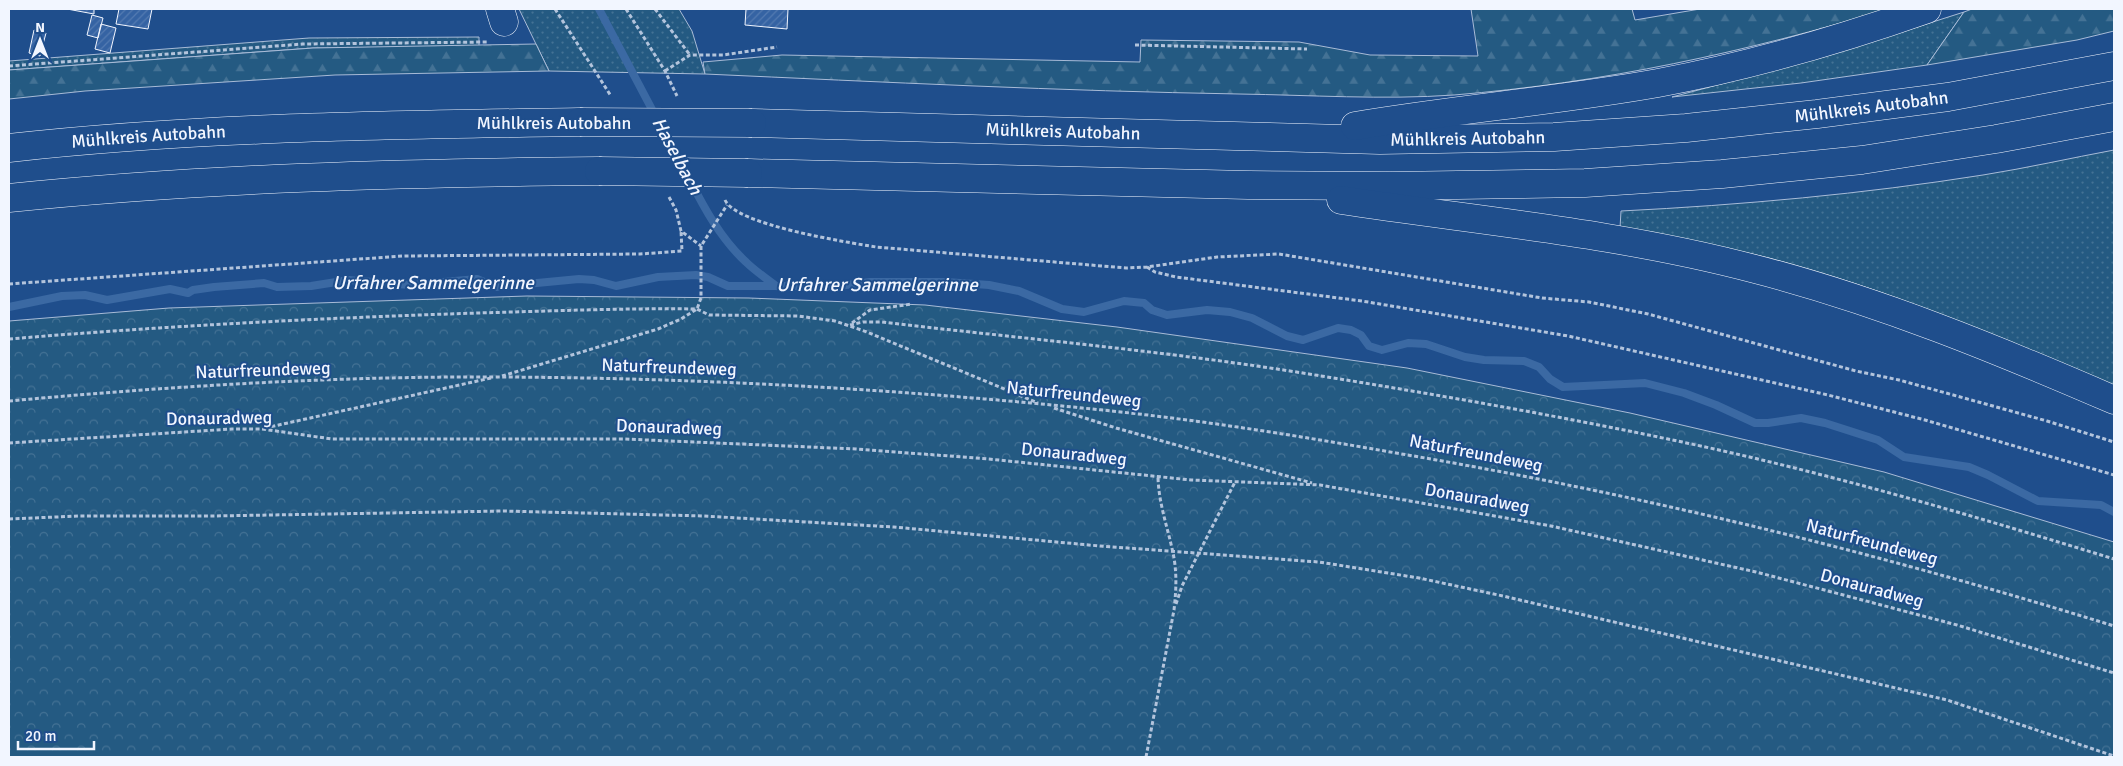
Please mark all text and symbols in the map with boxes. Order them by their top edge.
north arrow [15,15,65,65]
text: N [35,19,45,36]
street label: Mühlkreis Autobahn [1793,86,1950,127]
street label: Mühlkreis Autobahn [477,112,631,134]
water label: Haselbach [647,113,708,200]
street label: Mühlkreis Autobahn [985,118,1141,145]
street label: Mühlkreis Autobahn [70,120,226,153]
street label: Mühlkreis Autobahn [1390,126,1545,151]
water label: Urfahrer Sammelgerinne [332,271,535,295]
water label: Urfahrer Sammelgerinne [776,273,979,297]
street label: Naturfreundeweg [601,354,737,380]
street label: Naturfreundeweg [195,357,331,383]
street label: Naturfreundeweg [1006,376,1142,412]
street label: Donauradweg [166,406,272,430]
street label: Donauradweg [616,414,722,440]
street label: Naturfreundeweg [1407,429,1545,477]
street label: Donauradweg [1020,438,1128,470]
street label: Donauradweg [1423,478,1531,518]
street label: Naturfreundeweg [1804,514,1940,570]
street label: Donauradweg [1818,564,1926,612]
scale bar [18,718,94,750]
text: 20 m [25,727,56,745]

